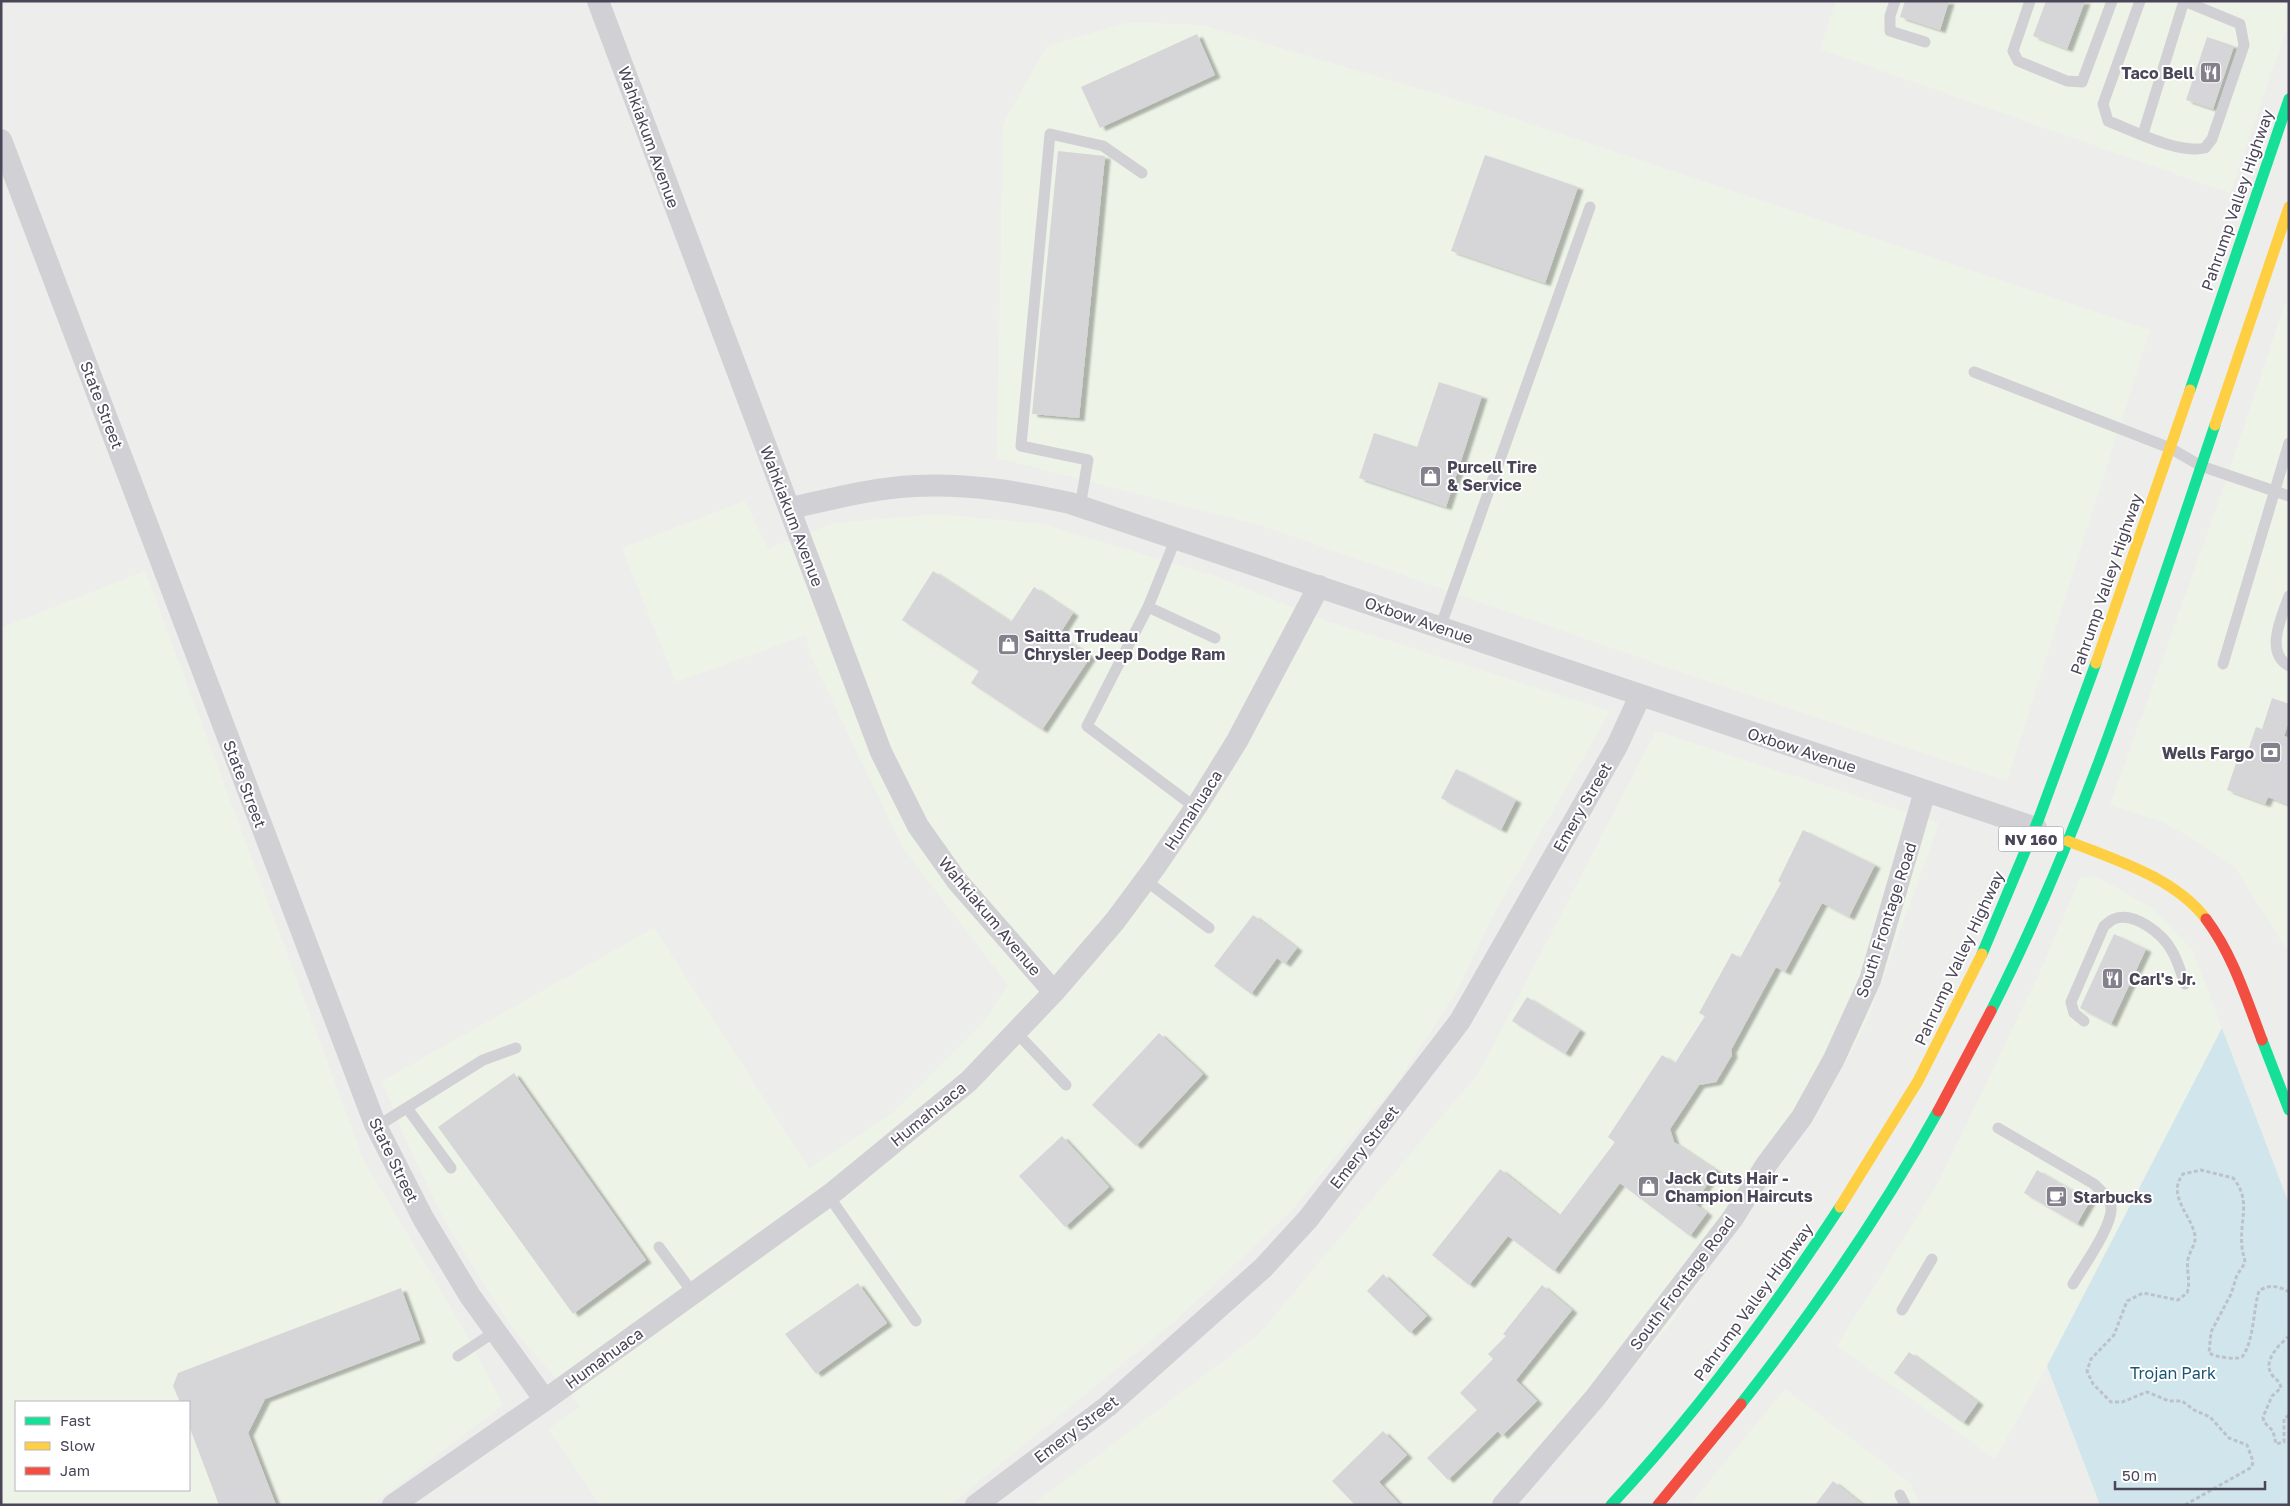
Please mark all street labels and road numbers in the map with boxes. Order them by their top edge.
street label: Wahkiakum Avenue [614,63,684,211]
street label: Pahrump Valley Highway [2197,107,2277,293]
street label: State Street [76,358,128,452]
street label: Wahkiakum Avenue [756,443,828,589]
street label: Pahrump Valley Highway [2066,491,2146,677]
street label: Oxbow Avenue [1362,592,1476,648]
street label: Oxbow Avenue [1745,723,1859,777]
street label: State Street [219,737,271,831]
street label: Emery Street [1548,759,1616,855]
street label: Humahuaca [1160,766,1226,854]
road number: NV 160 [1998,826,2064,852]
street label: South Frontage Road [1851,840,1921,1000]
street label: Wahkiakum Avenue [934,852,1046,980]
street label: Pahrump Valley Highway [1910,868,2008,1048]
street label: Humahuaca [886,1077,970,1151]
street label: Emery Street [1325,1101,1403,1193]
street label: State Street [365,1114,423,1206]
street label: South Frontage Road [1625,1212,1739,1354]
street label: Pahrump Valley Highway [1689,1219,1817,1385]
street label: Humahuaca [561,1323,647,1393]
street label: Emery Street [1030,1391,1122,1467]

